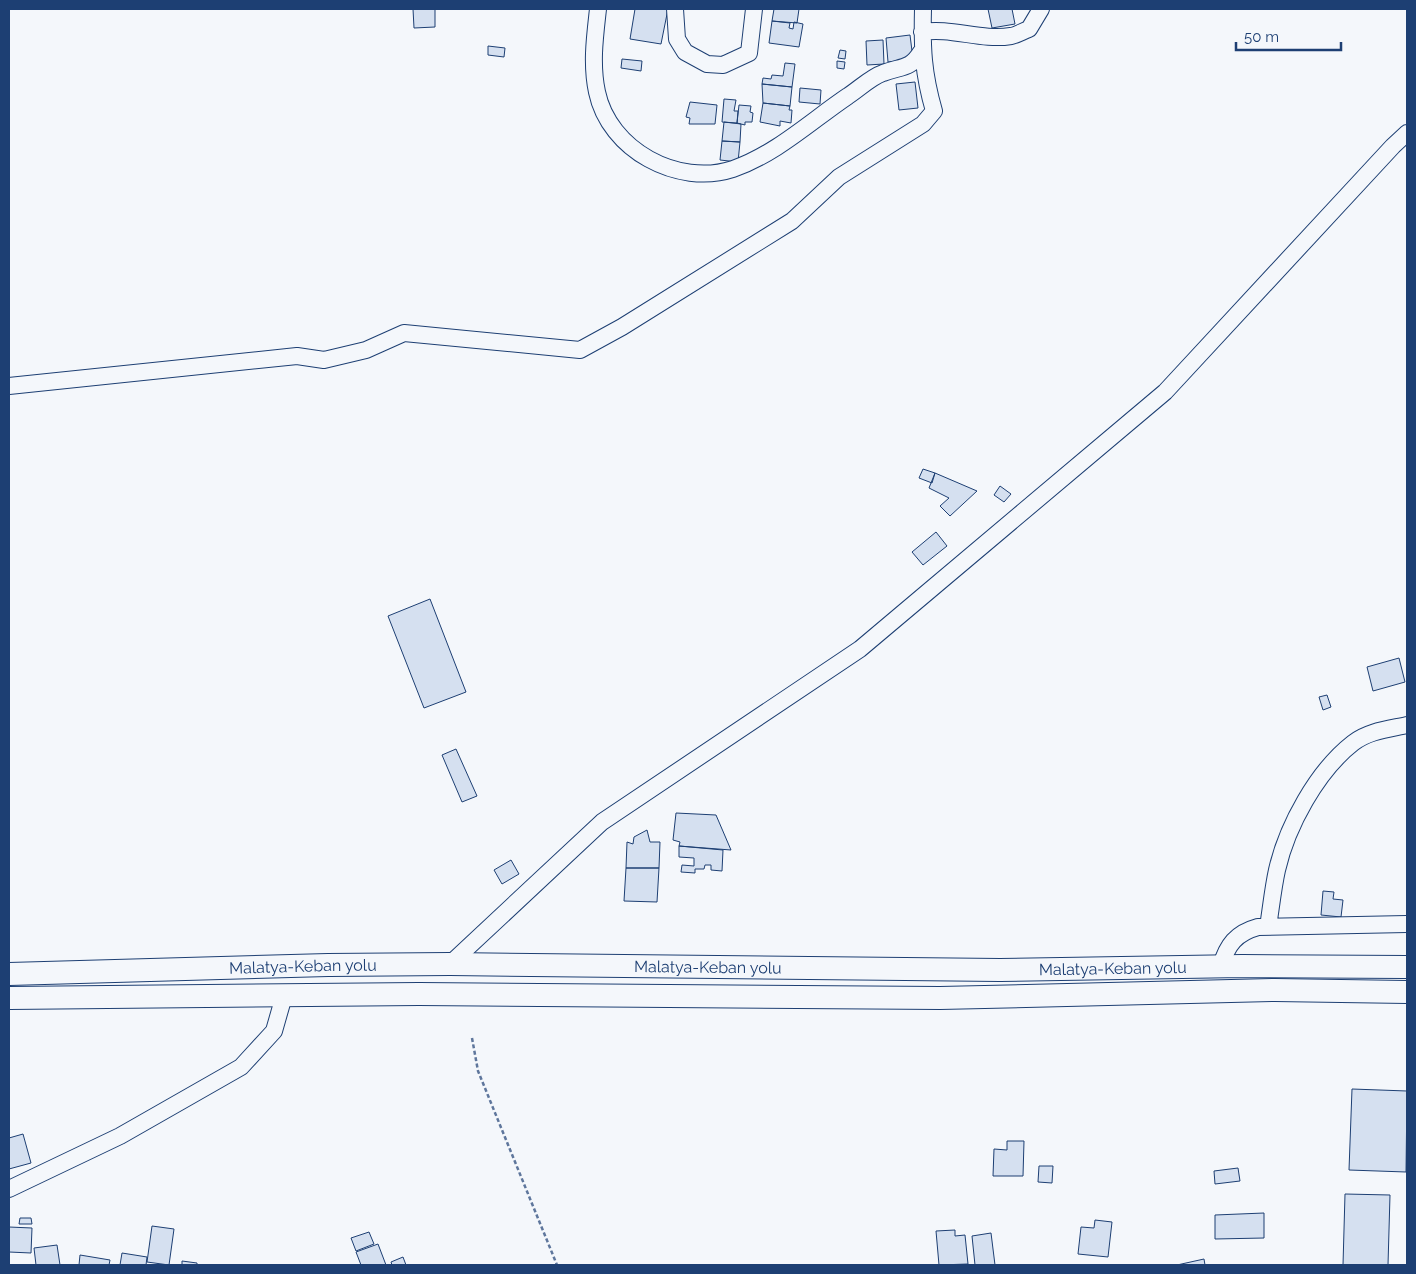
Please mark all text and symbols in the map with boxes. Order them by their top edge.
scale bar [1236,20,1341,52]
text: 50 m [1244,28,1279,46]
street label: Malatya-Keban yolu [229,955,377,977]
street label: Malatya-Keban yolu [634,957,782,977]
street label: Malatya-Keban yolu [1039,957,1187,979]

